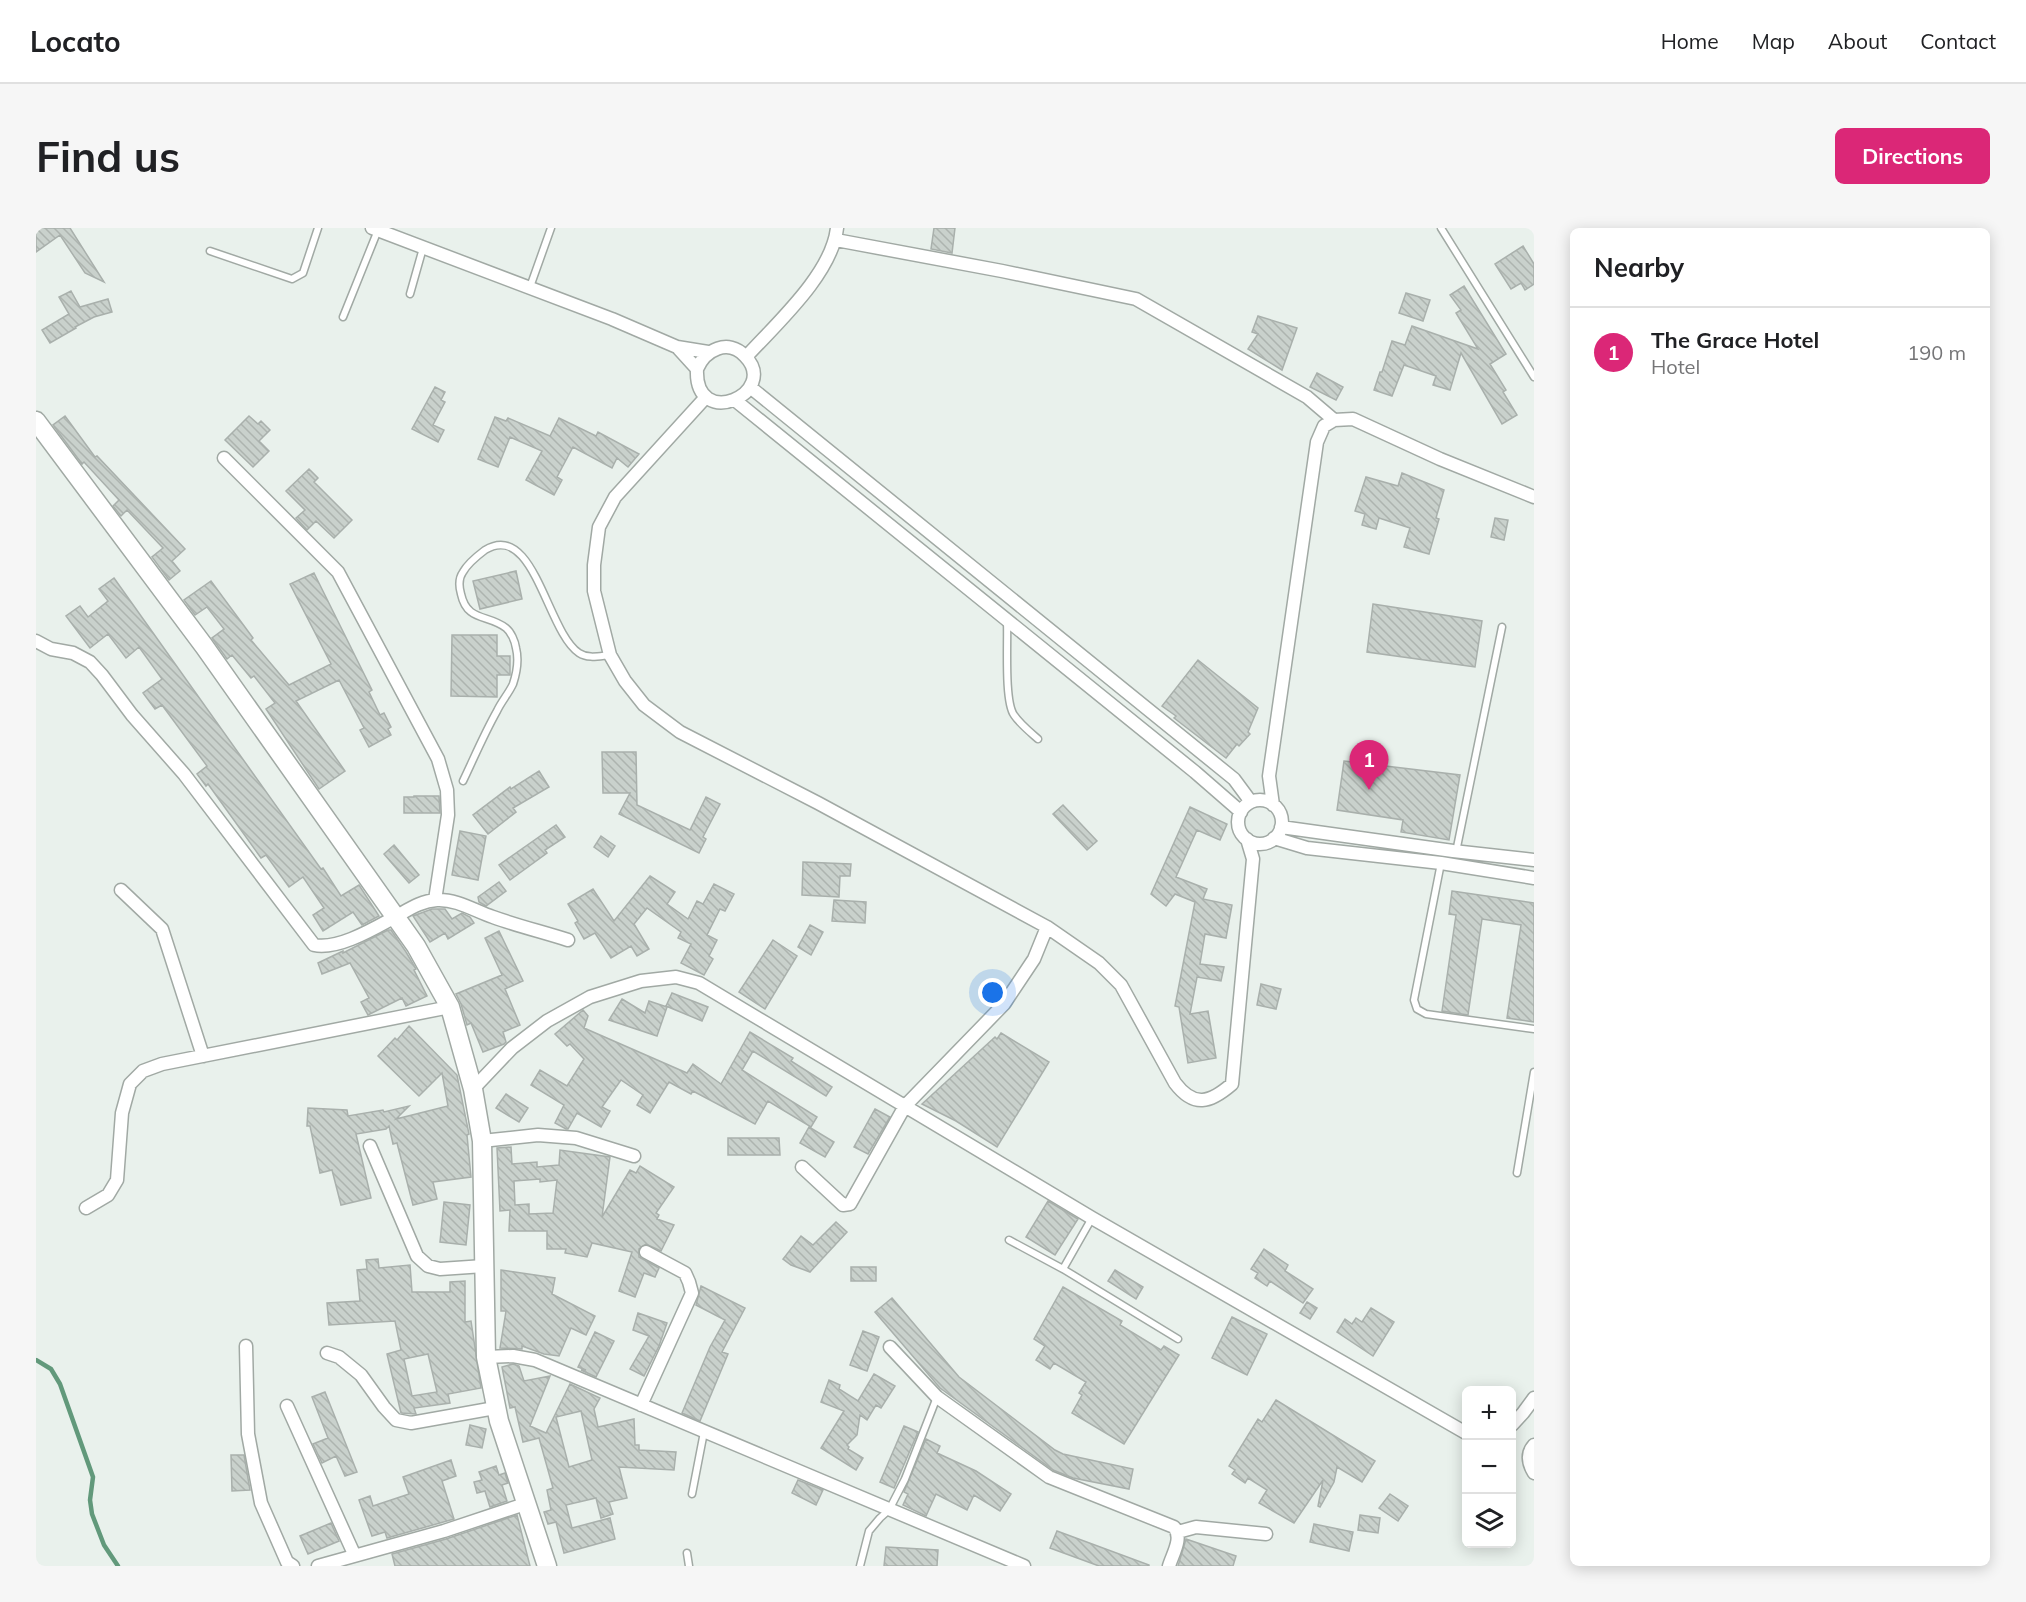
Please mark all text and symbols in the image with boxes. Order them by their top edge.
text: Locato [30,24,121,59]
text: Home [1661,28,1719,54]
text: Map [1752,28,1795,54]
text: About [1828,28,1887,54]
text: Contact [1920,28,1996,54]
button: Directions [1835,128,1990,184]
text: Find us [36,130,180,183]
text: Nearby [1594,251,1684,284]
text: The Grace Hotel [1651,326,1819,354]
text: 1 [1608,340,1620,365]
text: 190 m [1907,340,1966,365]
text: Hotel [1651,354,1700,379]
pin: 1 [1350,740,1388,790]
your location [978,978,1007,1007]
map controls [1462,1386,1516,1548]
button: + [1462,1386,1516,1440]
button: − [1462,1440,1516,1494]
button: layers [1462,1494,1516,1548]

